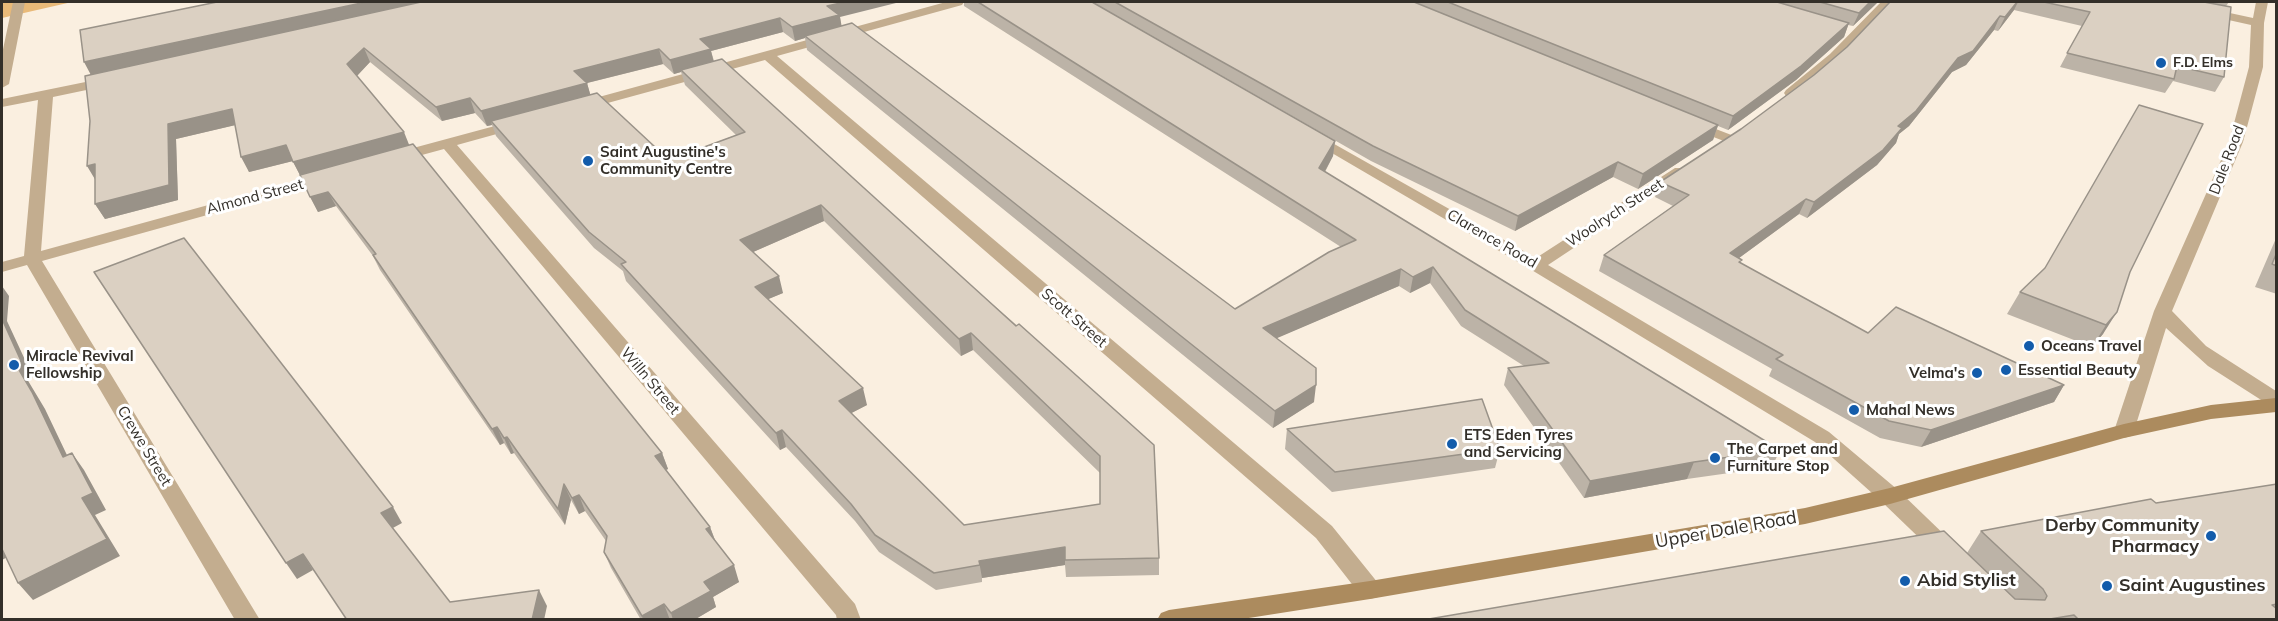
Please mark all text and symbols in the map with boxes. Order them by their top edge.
place label: F.D. Elms [2173,55,2233,71]
marker: F.D. Elms [2154,56,2168,70]
street label: Dale Road [2206,123,2248,197]
place label: Saint Augustine's Community Centre [600,143,732,178]
marker: Saint Augustine's Community Centre [581,154,595,168]
street label: Almond Street [205,175,305,219]
street label: Woolrych Street [1563,175,1667,251]
street label: Clarence Road [1444,206,1540,272]
street label: Scott Street [1038,285,1110,351]
place label: Oceans Travel [2041,337,2142,355]
marker: Oceans Travel [2022,339,2036,353]
street label: Willn Street [617,344,683,418]
place label: Miracle Revival Fellowship [26,347,134,382]
marker: Miracle Revival Fellowship [7,358,21,372]
place label: Essential Beauty [2018,361,2137,379]
marker: Essential Beauty [1999,363,2013,377]
place label: Velma's [1909,364,1965,382]
marker: Velma's [1970,366,1984,380]
place label: Mahal News [1866,401,1955,419]
street label: Crewe Street [113,403,175,489]
marker: Mahal News [1847,403,1861,417]
place label: ETS Eden Tyres and Servicing [1464,426,1573,461]
marker: ETS Eden Tyres and Servicing [1445,437,1459,451]
place label: The Carpet and Furniture Stop [1727,440,1838,475]
marker: The Carpet and Furniture Stop [1708,451,1722,465]
street label: Upper Dale Road [1654,507,1798,553]
place label: Derby Community Pharmacy [2045,515,2199,558]
marker: Derby Community Pharmacy [2204,529,2218,543]
place label: Abid Stylist [1917,570,2016,592]
marker: Abid Stylist [1898,574,1912,588]
place label: Saint Augustines [2119,575,2265,597]
marker: Saint Augustines [2100,579,2114,593]

